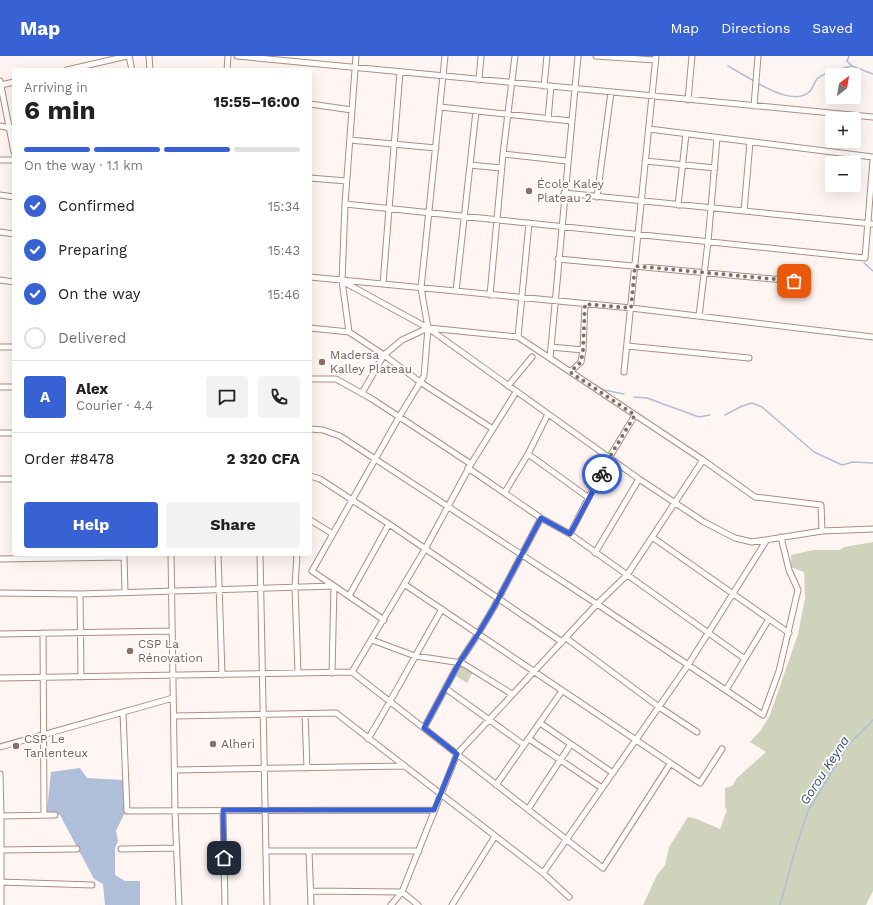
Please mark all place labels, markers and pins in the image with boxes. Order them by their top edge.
place label: École Kaley Plateau 2 [537,177,605,205]
marker: École Kaley Plateau 2 [524,186,534,196]
pin [777,264,811,298]
place label: Madersa Kalley Plateau [330,348,412,376]
marker: Madersa Kalley Plateau [317,357,327,367]
place label: CSP La Rénovation [138,637,203,665]
marker: CSP La Rénovation [125,646,135,656]
place label: CSP Le Tanlenteux [24,732,88,760]
place label: Alheri [221,737,255,751]
marker: Alheri [208,739,218,749]
marker: CSP Le Tanlenteux [11,741,21,751]
pin [207,841,241,875]

